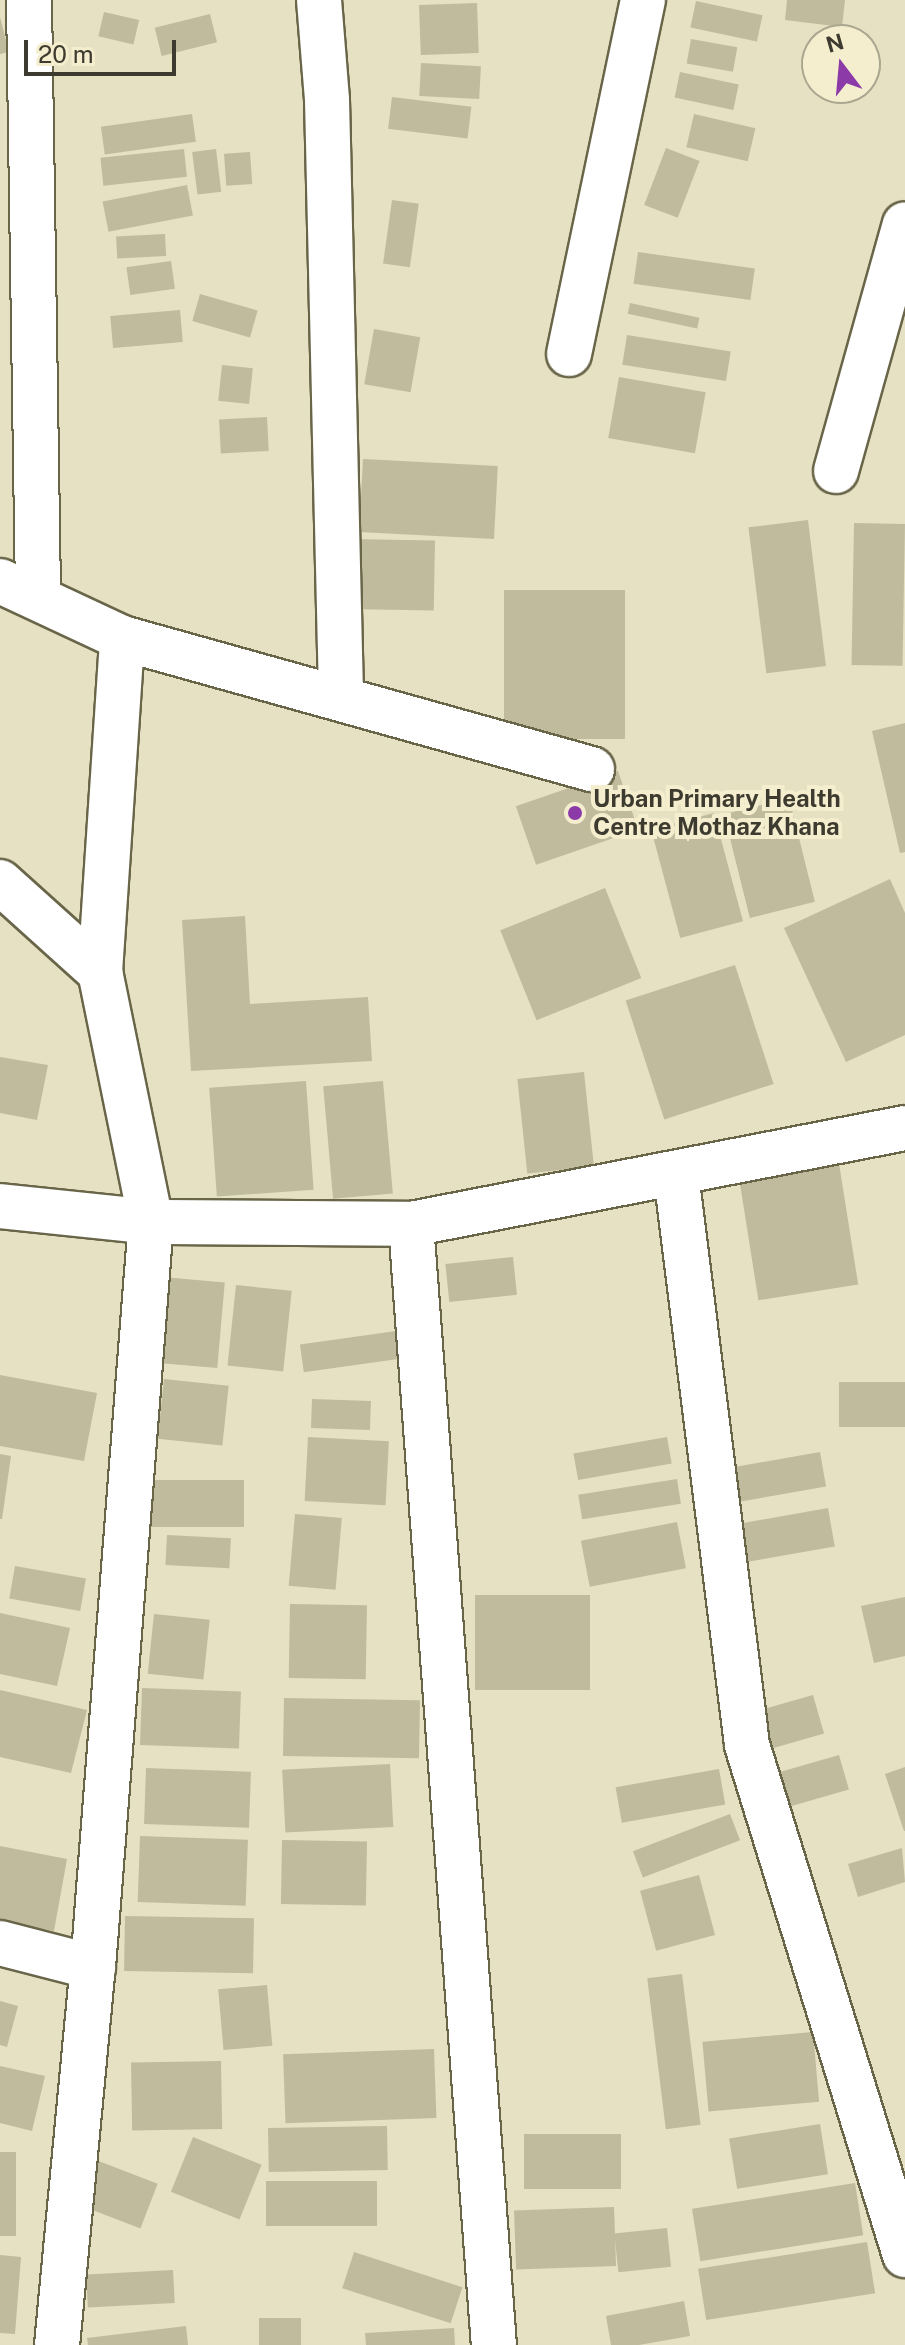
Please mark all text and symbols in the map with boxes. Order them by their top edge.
scale bar [28,24,180,74]
north arrow [801,24,881,104]
text: N [823,28,847,58]
text: 20 m [38,40,94,68]
place label: Urban Primary Health Centre Mothaz Khana [593,785,841,841]
marker: Urban Primary Health Centre Mothaz Khana [564,802,586,824]

